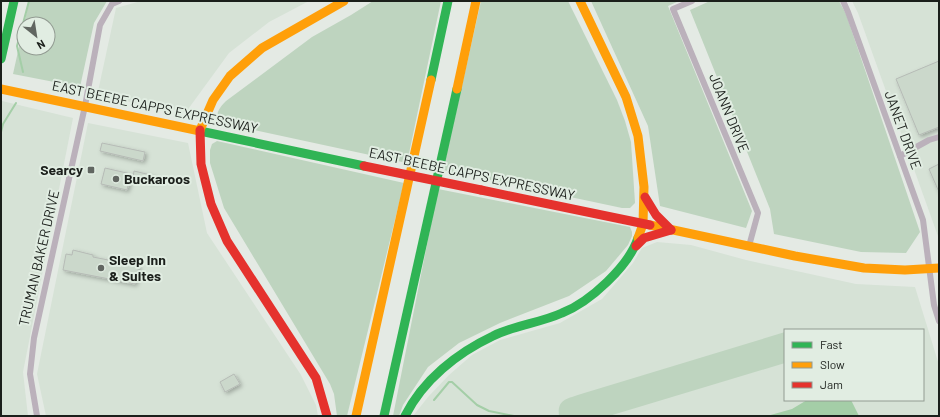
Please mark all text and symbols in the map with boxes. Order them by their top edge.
north arrow [16,16,56,56]
text: N [35,38,48,53]
street label: JOANN DRIVE [706,71,753,155]
street label: EAST BEEBE CAPPS EXPRESSWAY [51,76,260,137]
street label: JANET DRIVE [881,88,926,171]
street label: EAST BEEBE CAPPS EXPRESSWAY [368,143,577,204]
place label: Searcy [40,161,83,178]
marker: Searcy [86,165,96,175]
place label: Buckaroos [124,170,190,187]
marker: Buckaroos [111,174,121,184]
street label: TRUMAN BAKER DRIVE [15,188,62,328]
place label: Sleep Inn & Suites [109,251,166,284]
marker: Sleep Inn & Suites [96,263,106,273]
legend [784,329,924,401]
text: Fast [820,337,843,351]
text: Slow [820,357,845,371]
text: Jam [820,377,843,391]

